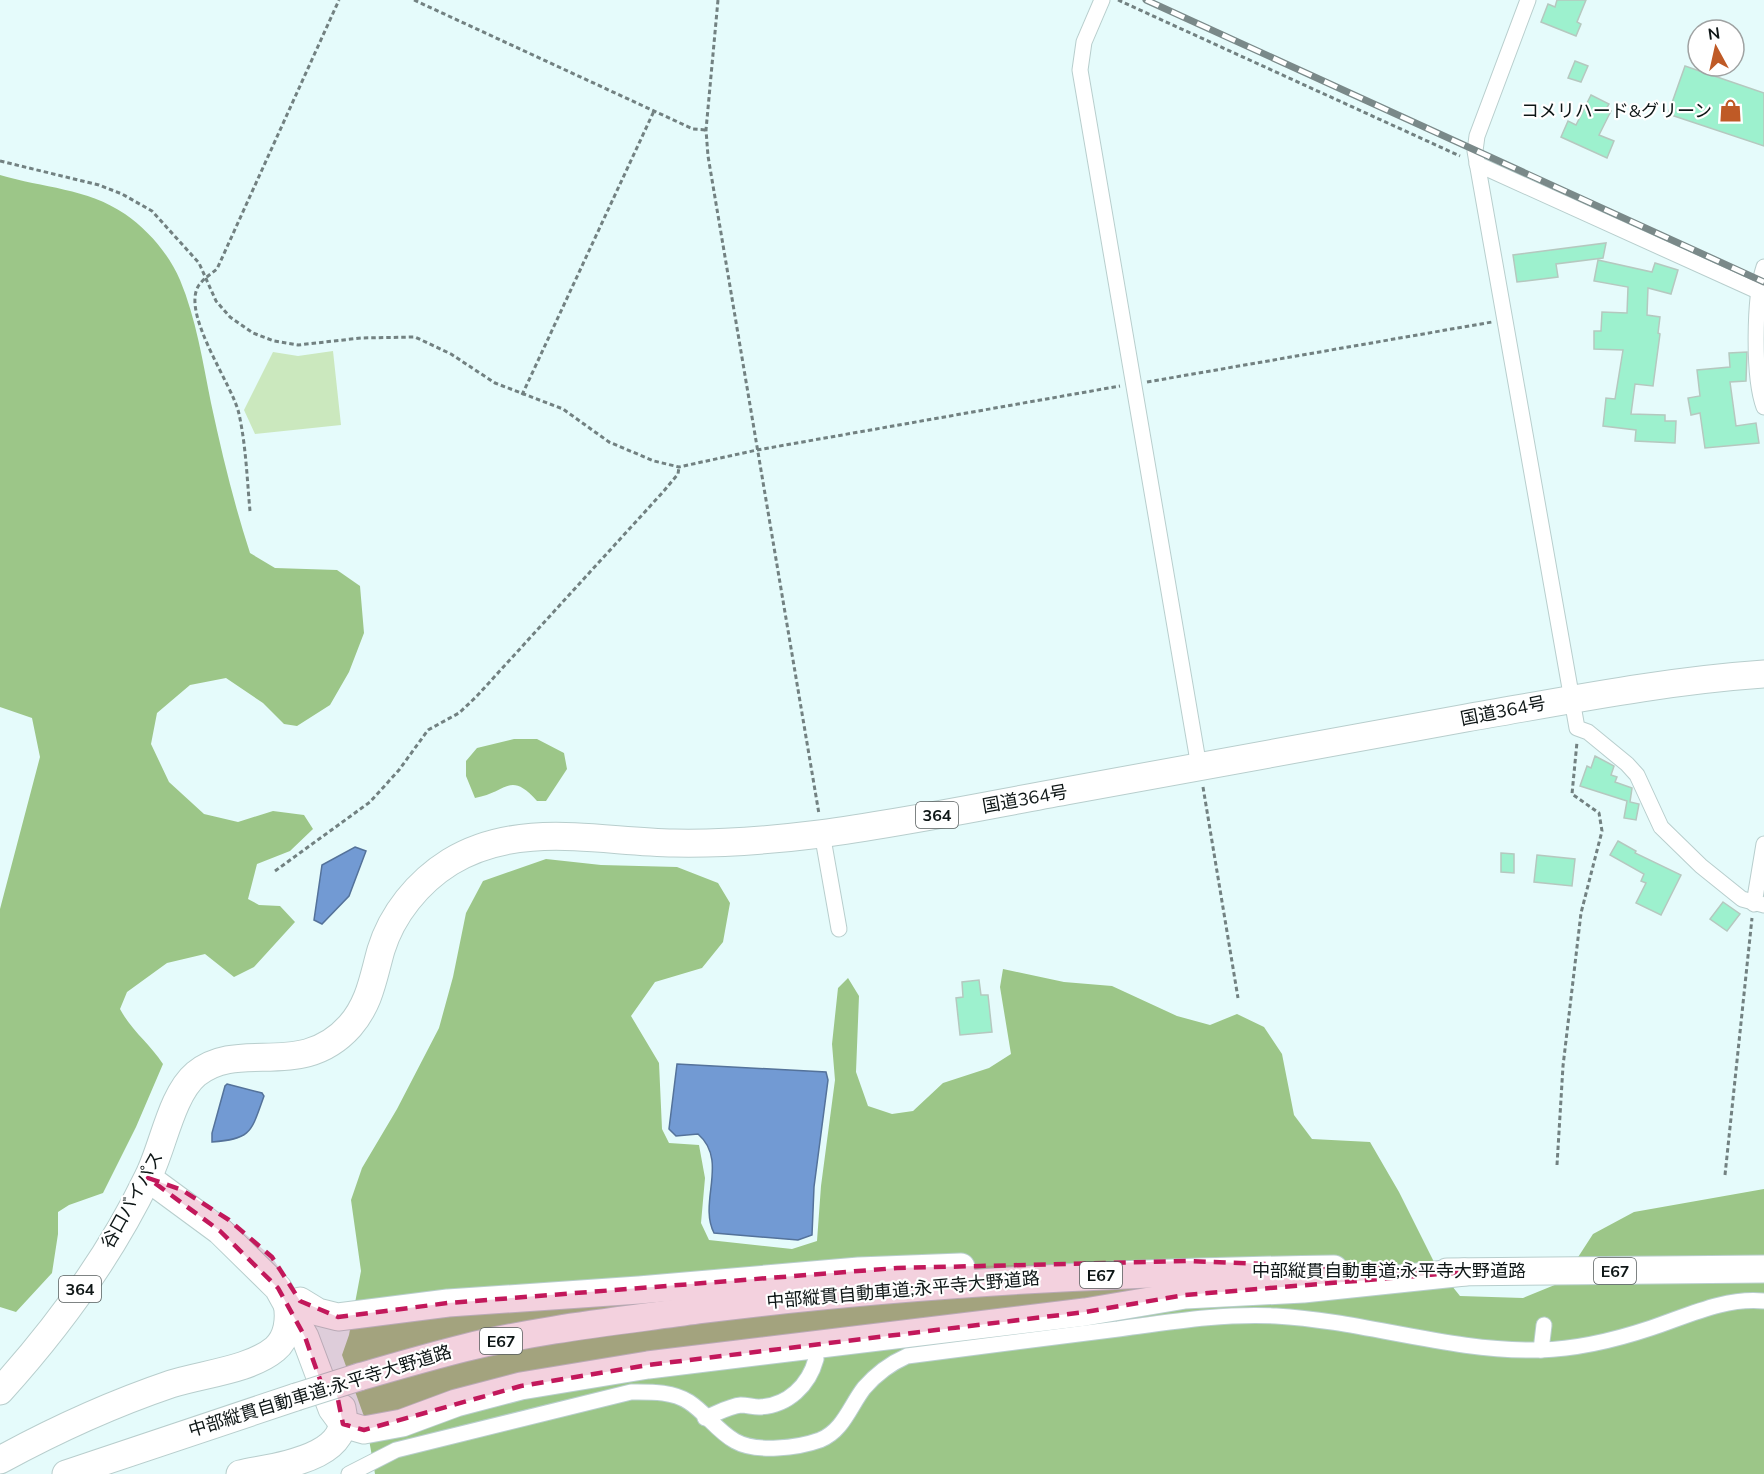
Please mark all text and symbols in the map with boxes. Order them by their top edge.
north arrow [1686,18,1746,78]
text: N [1707,22,1721,44]
shop icon: コメリハード&グリーン [1717,98,1743,124]
place label: コメリハード&グリーン [1521,99,1712,122]
street label: 国道364号 [1458,691,1548,730]
street label: 国道364号 [980,780,1069,817]
road number: 364 [916,802,958,828]
street label: 谷口バイパス [95,1147,168,1252]
road number: E67 [1594,1258,1636,1284]
street label: 中部縦貫自動車道;永平寺大野道路 [1252,1259,1526,1282]
road number: E67 [1080,1262,1122,1288]
street label: 中部縦貫自動車道;永平寺大野道路 [765,1266,1040,1313]
road number: 364 [59,1276,101,1302]
road number: E67 [480,1328,522,1354]
street label: 中部縦貫自動車道;永平寺大野道路 [185,1339,454,1442]

